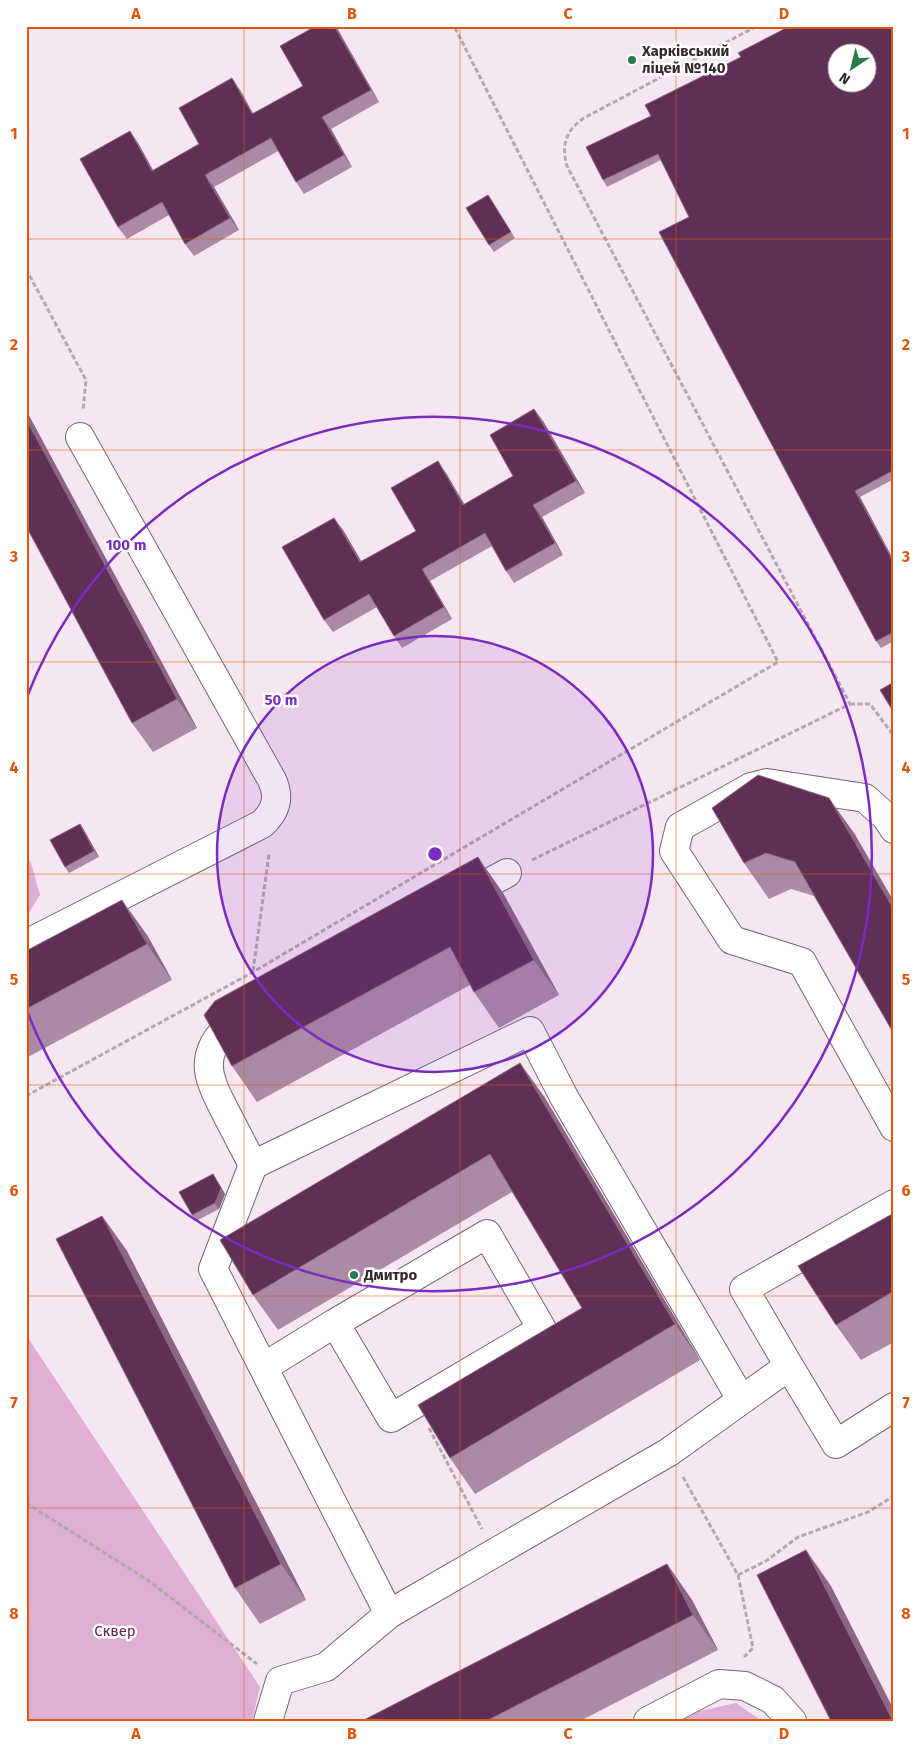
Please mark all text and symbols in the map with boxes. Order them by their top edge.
text: A [130,4,141,23]
text: B [347,4,357,23]
text: C [563,4,573,23]
text: D [779,4,789,23]
place label: Харківський ліцей №140 [641,42,729,77]
north arrow [828,42,878,92]
marker: Харківський ліцей №140 [626,54,638,66]
text: N [836,69,854,88]
text: 1 [10,124,18,143]
text: 1 [902,124,910,143]
text: 2 [10,335,18,354]
text: 2 [902,335,910,354]
text: 100 m [106,536,146,554]
text: 3 [9,547,18,566]
text: 3 [901,547,910,566]
text: 50 m [264,691,298,709]
text: 4 [9,758,19,777]
text: 4 [901,758,911,777]
centre of rings [426,845,444,863]
text: 5 [10,970,19,989]
text: 5 [902,970,911,989]
text: 6 [9,1181,19,1200]
text: 6 [901,1181,911,1200]
place label: Дмитро [363,1266,418,1284]
marker: Дмитро [348,1269,360,1281]
text: 7 [10,1393,18,1412]
text: 7 [902,1393,910,1412]
text: 8 [9,1604,19,1623]
text: 8 [901,1604,911,1623]
park label: Сквер [94,1622,136,1640]
text: A [130,1724,141,1743]
text: B [347,1724,357,1743]
text: C [563,1724,573,1743]
text: D [779,1724,789,1743]

